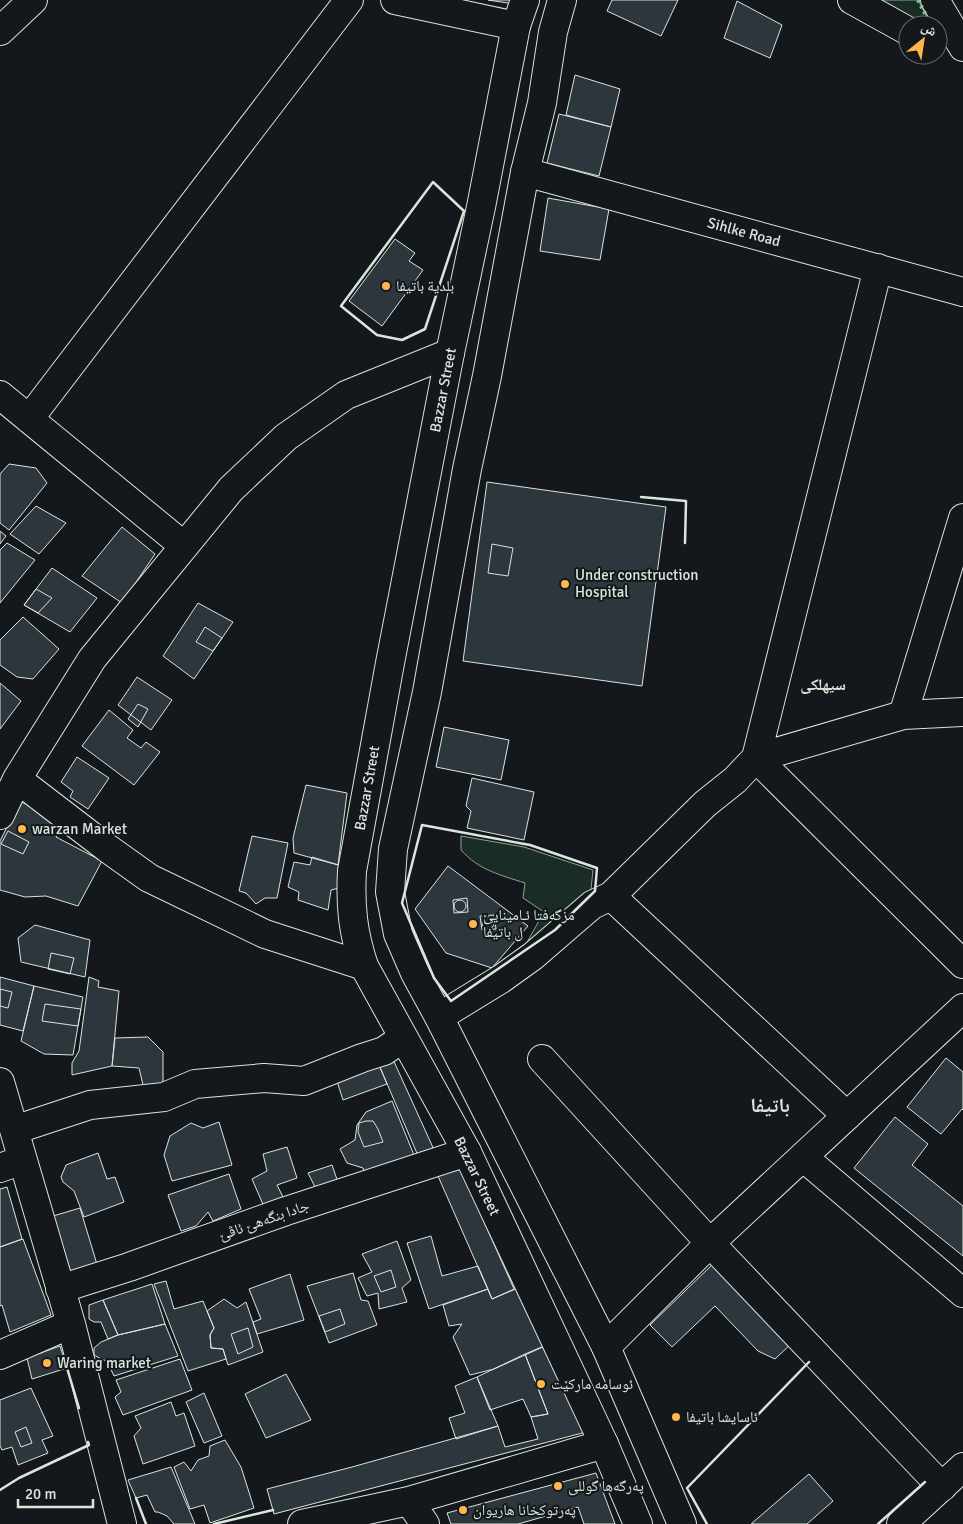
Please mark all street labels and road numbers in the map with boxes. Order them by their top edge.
street label: Sihlke Road [705,214,783,250]
street label: Bazzar Street [426,346,460,434]
street label: Bazzar Street [351,744,383,832]
street label: Bazzar Street [450,1134,504,1218]
street label: جادا بنگەهێ ئاڤێ [216,1196,312,1245]

